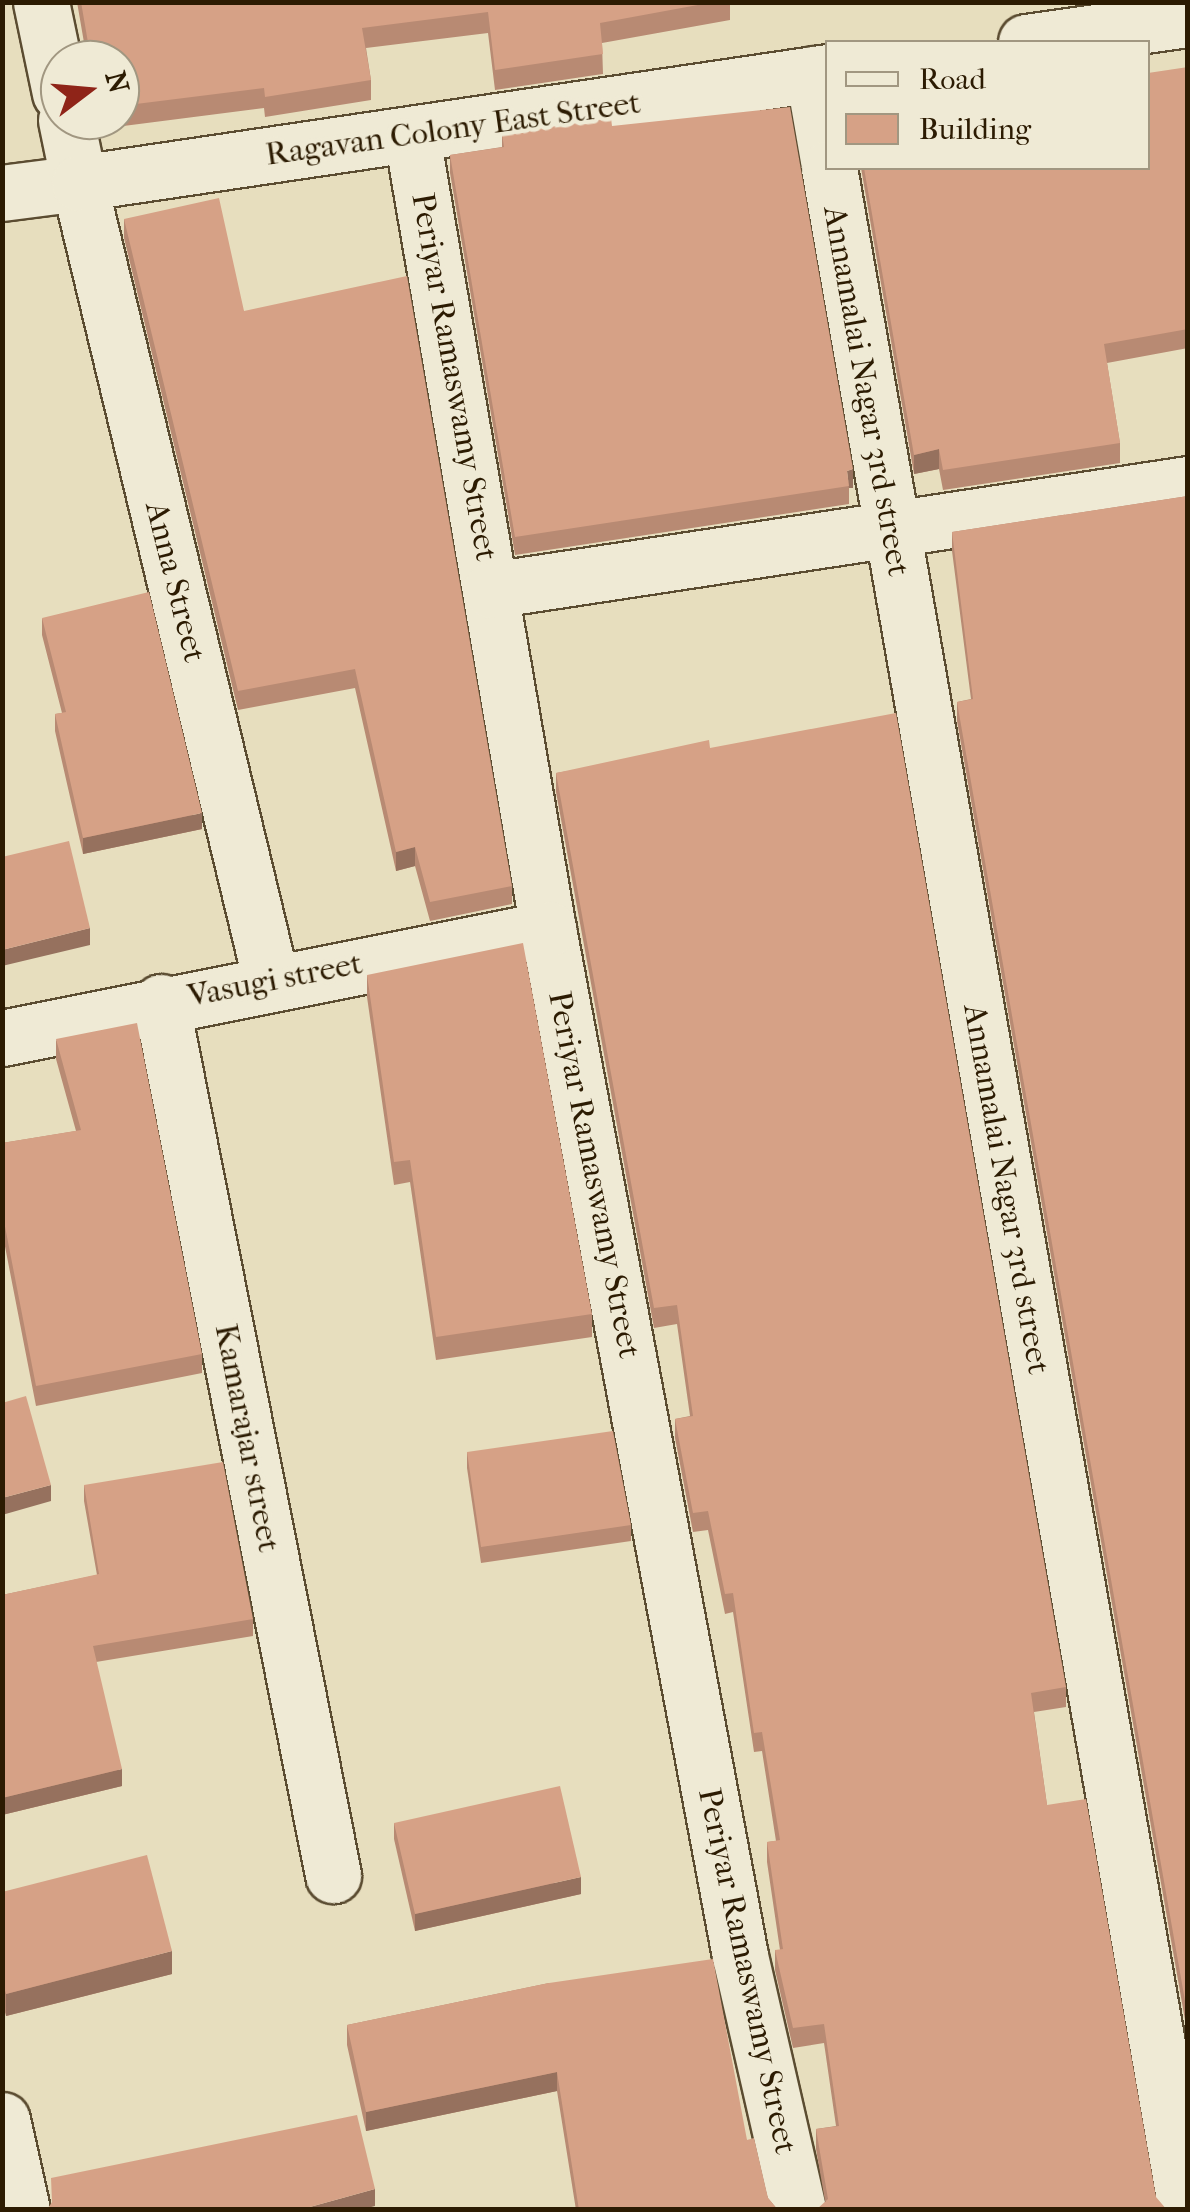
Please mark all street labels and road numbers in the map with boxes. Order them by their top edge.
street label: Ragavan Colony East Street [263,84,643,174]
street label: Periyar Ramaswamy Street [403,190,505,564]
street label: Annamalai Nagar 3rd street [815,203,917,579]
street label: Anna Street [137,498,213,666]
street label: Vasugi street [185,944,365,1016]
street label: Periyar Ramaswamy Street [540,988,648,1362]
street label: Annamalai Nagar 3rd street [955,1001,1057,1377]
street label: Kamarajar street [206,1321,288,1555]
street label: Periyar Ramaswamy Street [689,1785,805,2157]

